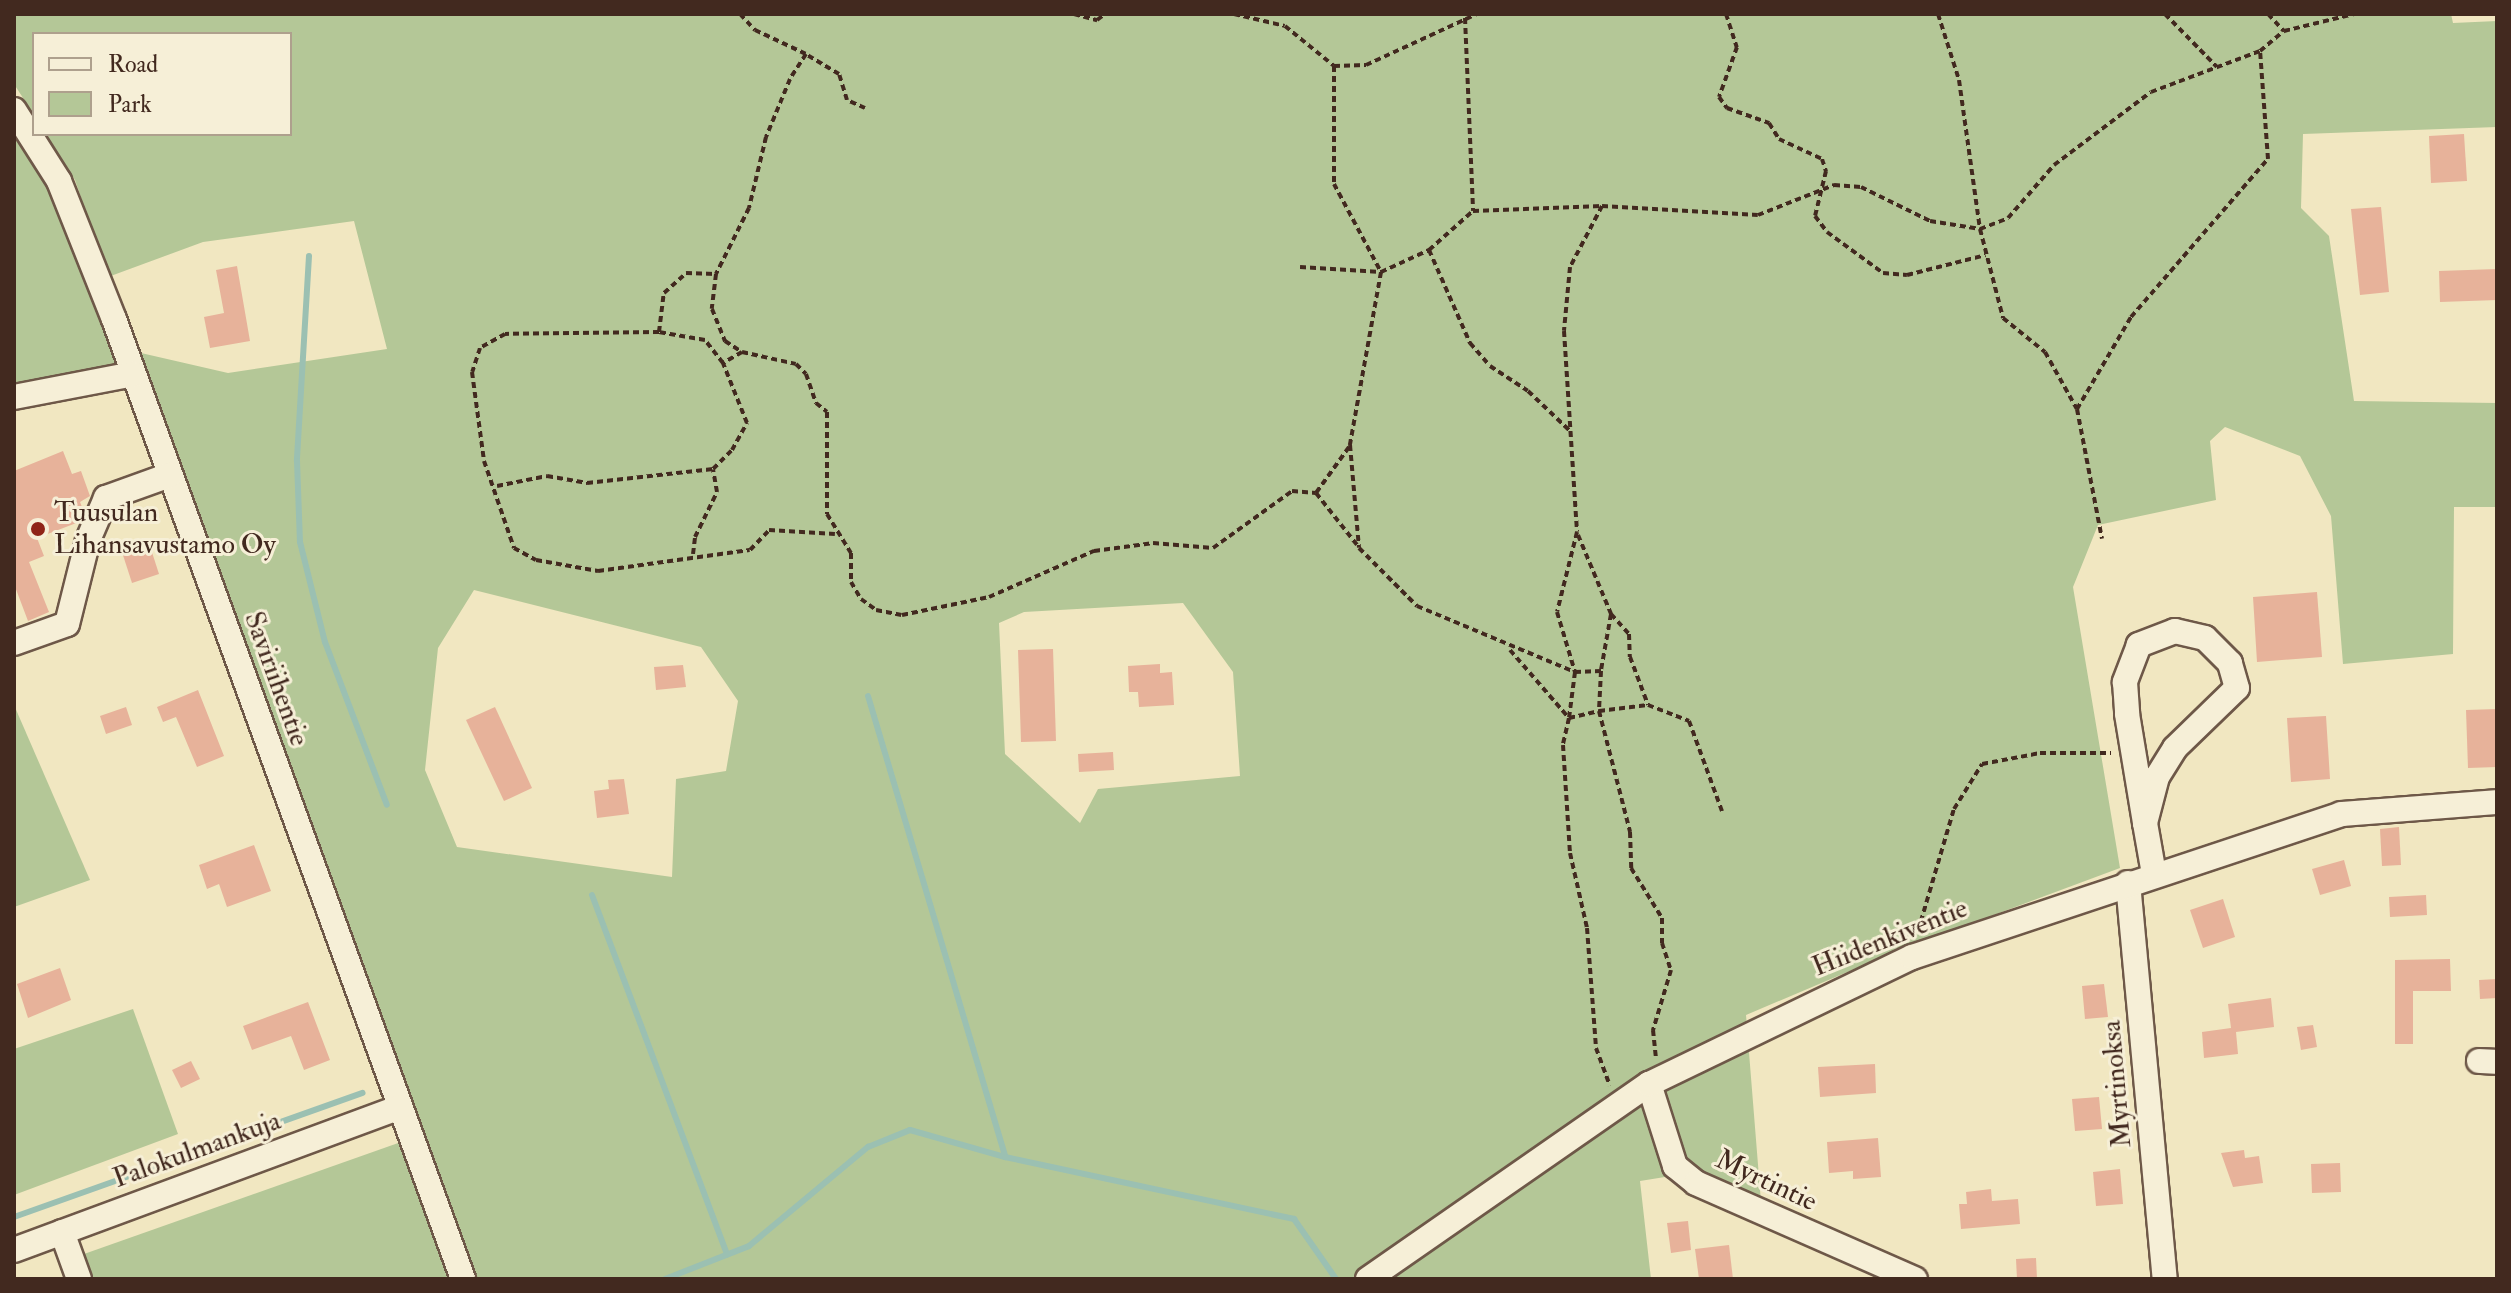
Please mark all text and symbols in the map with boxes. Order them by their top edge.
legend [32,32,292,136]
text: Road [108,49,158,80]
text: Park [108,89,152,120]
place label: Tuusulan Lihansavustamo Oy [54,496,276,562]
marker: Tuusulan Lihansavustamo Oy [29,520,47,538]
street label: Saviriihentie [236,607,316,751]
street label: Hiidenkiventie [1808,892,1972,984]
street label: Myrtinoksa [2095,1019,2139,1149]
street label: Palokulmankuja [109,1104,285,1196]
street label: Myrtintie [1710,1143,1822,1219]

